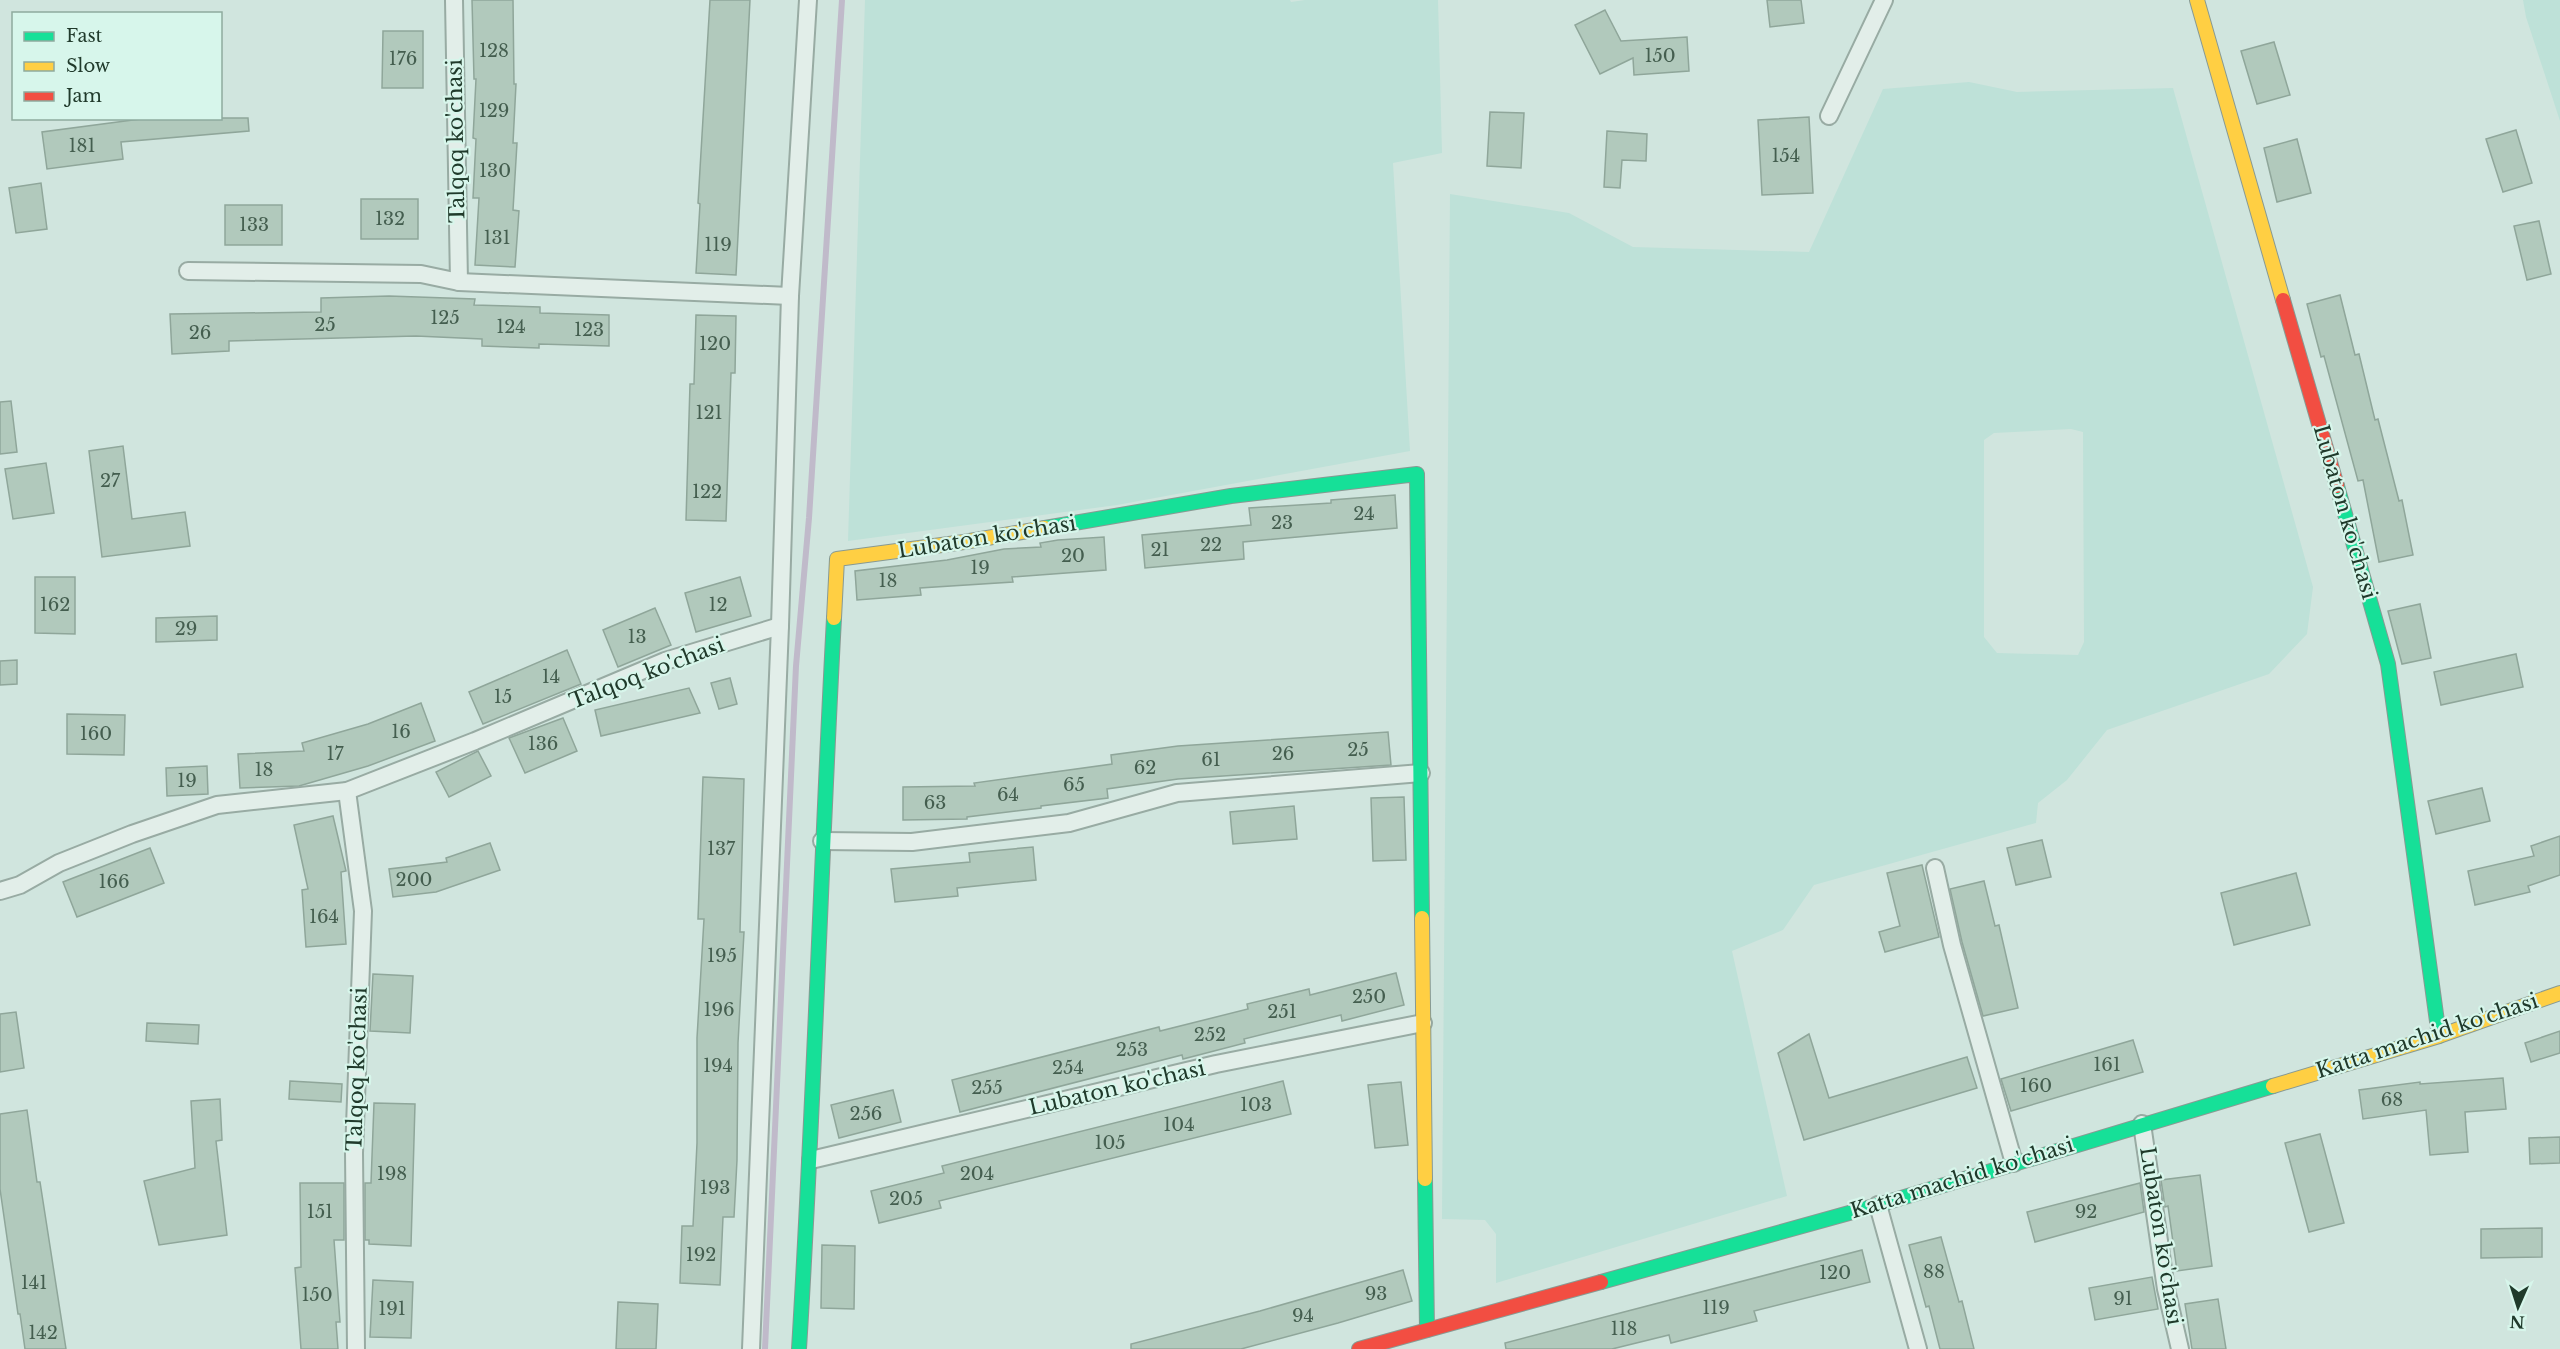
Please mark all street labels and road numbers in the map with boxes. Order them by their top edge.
street label: Talqoq ko'chasi [442,59,470,223]
street label: Lubaton ko'chasi [2308,422,2382,602]
street label: Lubaton ko'chasi [896,510,1078,564]
street label: Talqoq ko'chasi [566,631,728,715]
street label: Talqoq ko'chasi [341,987,373,1151]
street label: Katta machid ko'chasi [2313,988,2541,1084]
street label: Lubaton ko'chasi [1026,1055,1208,1121]
street label: Katta machid ko'chasi [1847,1132,2077,1224]
street label: Lubaton ko'chasi [2134,1145,2188,1327]

